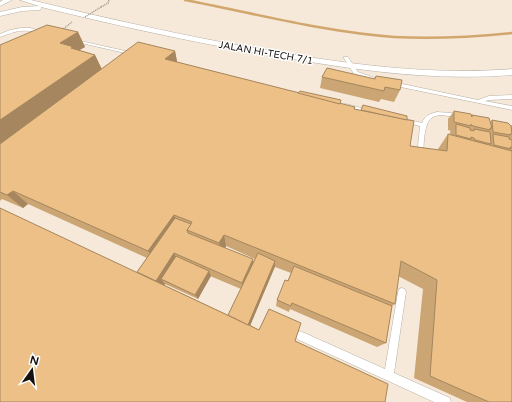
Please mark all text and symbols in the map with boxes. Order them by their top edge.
street label: JALAN HI-TECH 7/1 [218,39,314,67]
north arrow [12,350,52,390]
text: N [28,353,40,368]

